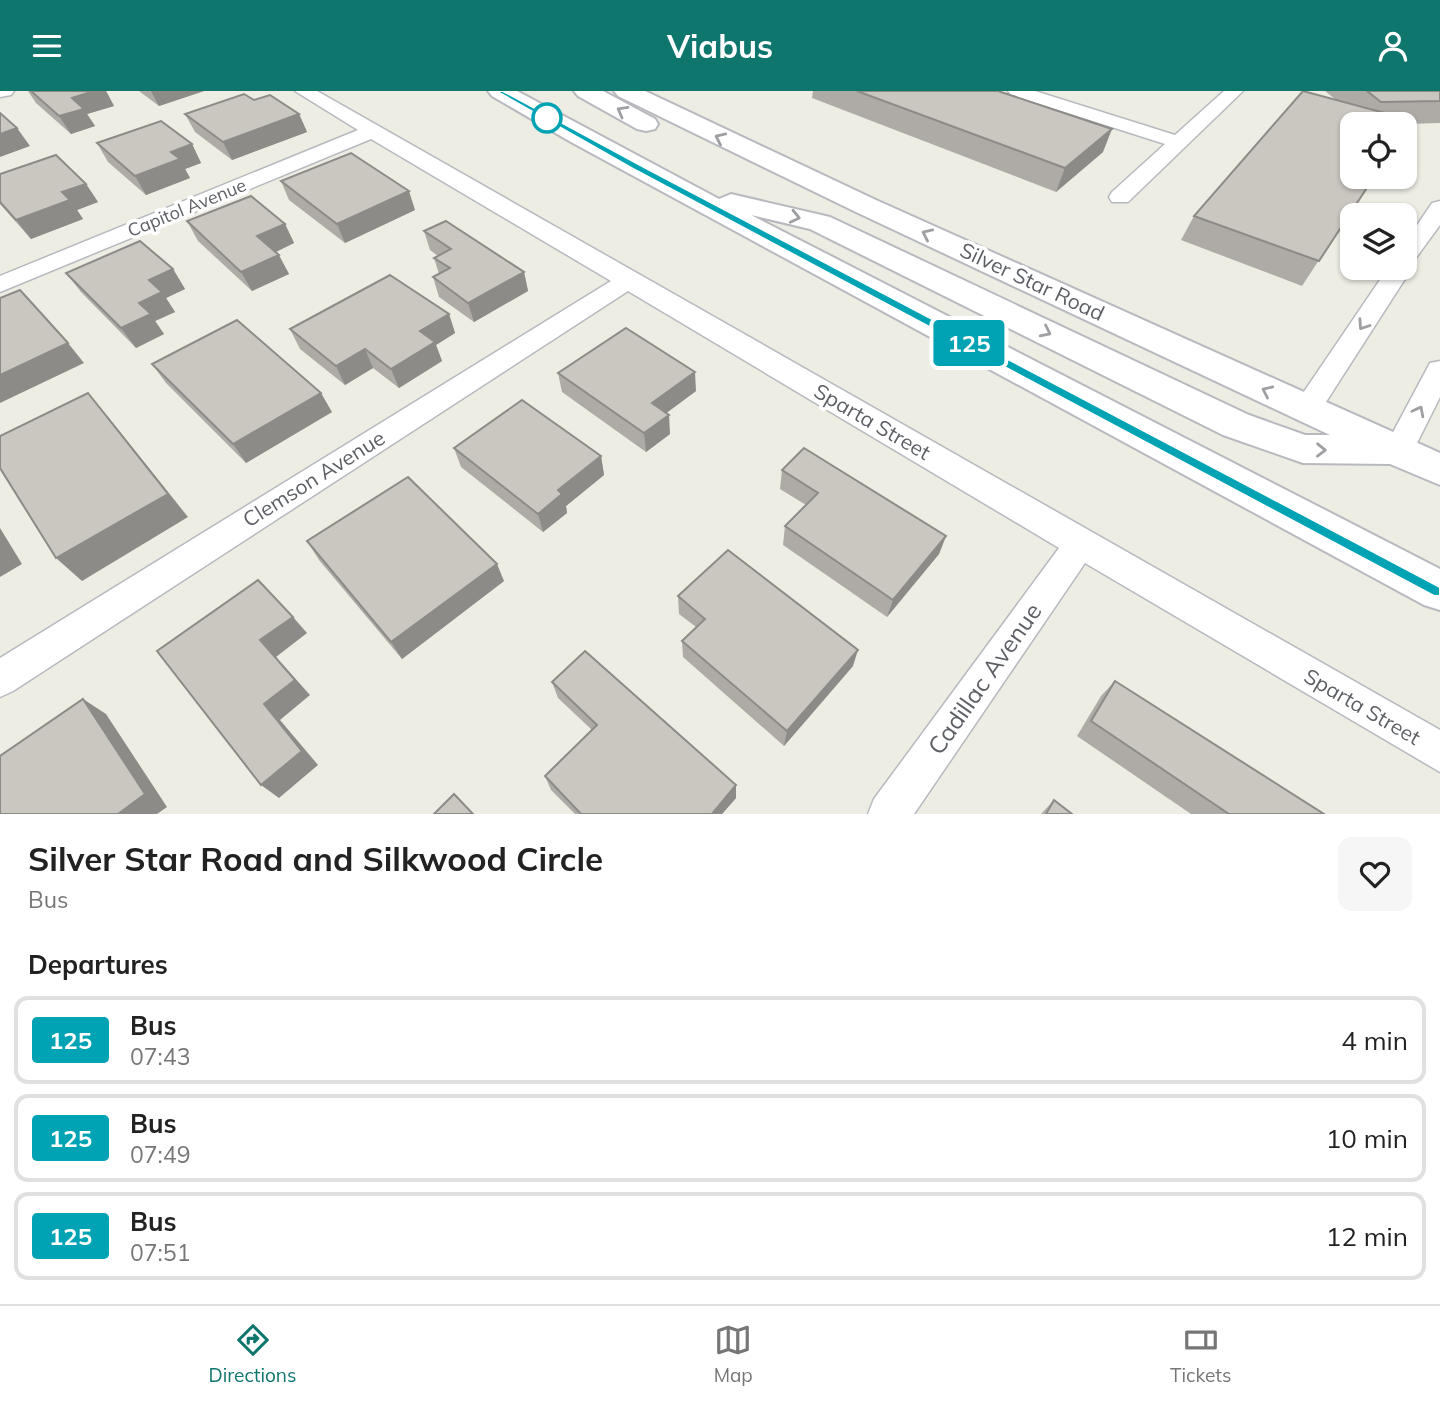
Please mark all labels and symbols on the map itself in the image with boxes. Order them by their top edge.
unlabelled marker [532,103,562,133]
one-way arrow [617,105,629,119]
one-way arrow [715,132,728,146]
street label: Capitol Avenue [124,173,250,242]
one-way arrow [789,209,801,223]
one-way arrow [921,228,934,242]
street label: Silver Star Road [956,236,1109,326]
one-way arrow [1358,317,1371,330]
line badge: 125 [929,320,1009,366]
one-way arrow [1039,324,1051,338]
street label: Sparta Street [810,377,935,465]
one-way arrow [1262,385,1274,399]
one-way arrow [1411,405,1424,418]
street label: Clemson Avenue [238,424,389,532]
one-way arrow [1316,442,1327,457]
street label: Cadillac Avenue [921,597,1048,760]
street label: Sparta Street [1300,662,1425,750]

